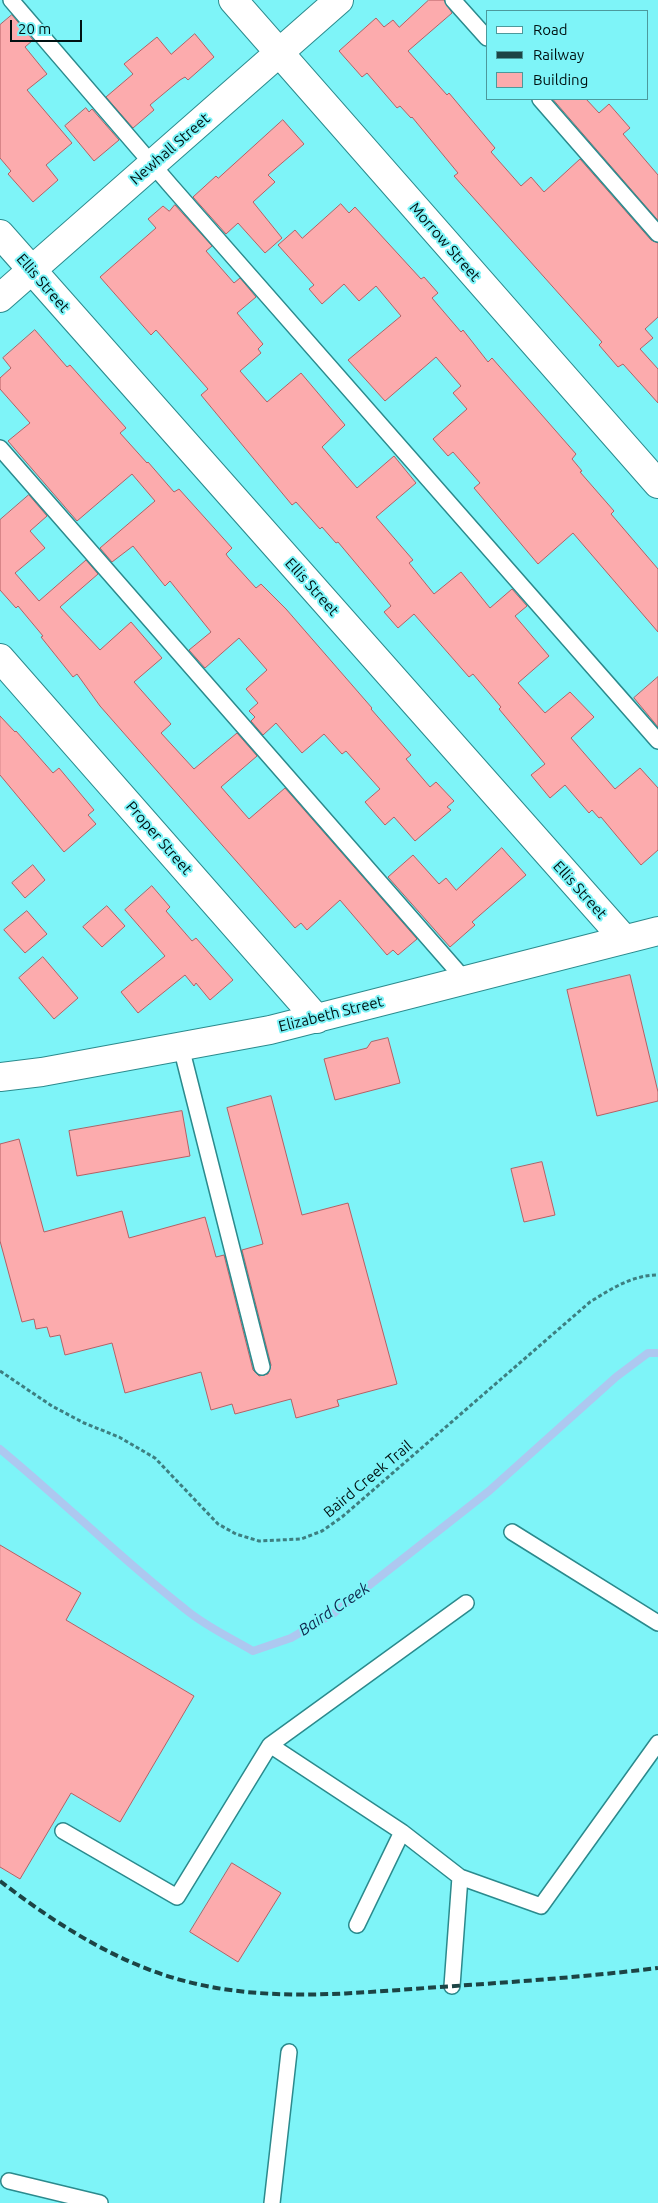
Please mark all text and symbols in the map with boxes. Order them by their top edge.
scale bar [12,10,85,42]
legend [486,10,648,100]
text: 20 m [18,20,51,37]
text: Road [533,21,568,38]
text: Railway [533,46,584,63]
text: Building [533,71,588,88]
street label: Newhall Street [126,109,214,189]
street label: Morrow Street [406,199,484,285]
street label: Ellis Street [13,250,73,316]
street label: Ellis Street [281,554,343,620]
street label: Proper Street [122,798,196,878]
street label: Ellis Street [549,857,611,923]
street label: Elizabeth Street [277,992,385,1036]
street label: Baird Creek Trail [320,1437,416,1521]
water label: Baird Creek [295,1578,373,1640]

